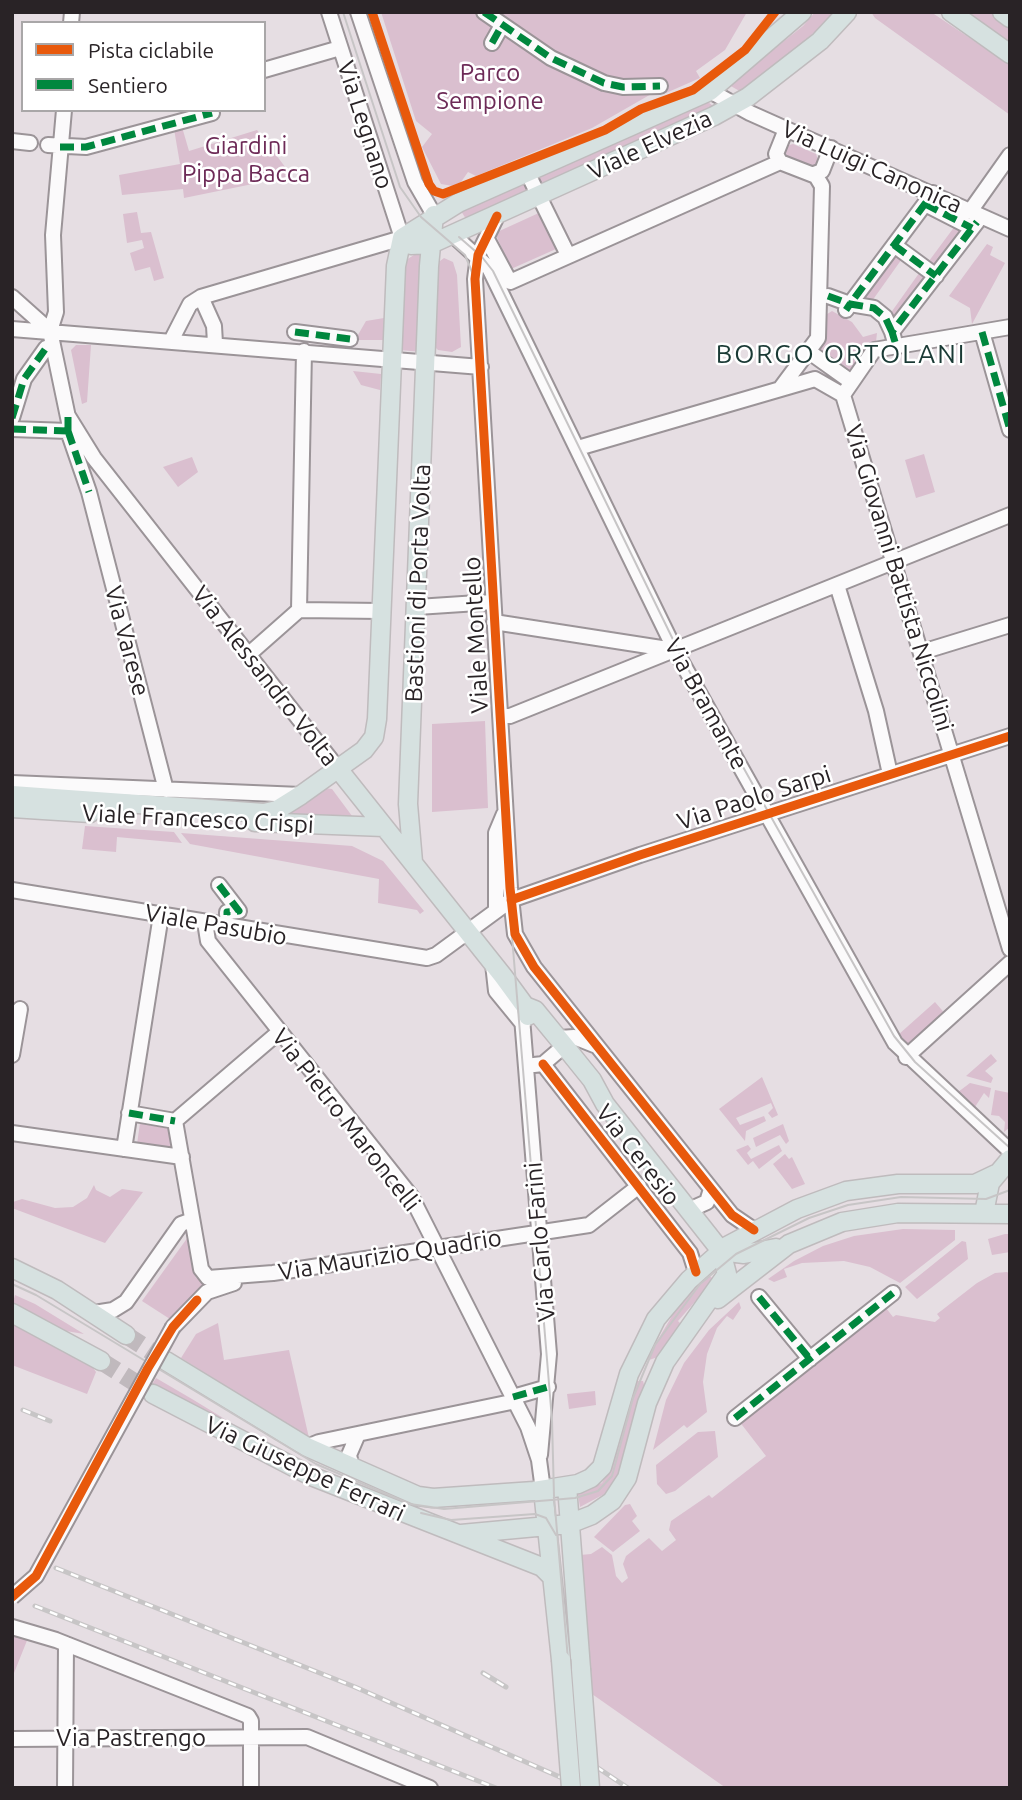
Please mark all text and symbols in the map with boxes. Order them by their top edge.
legend [21,21,266,112]
text: Pista ciclabile [88,38,214,62]
street label: Via Legnano [331,57,399,193]
park label: Parco Sempione [436,59,544,115]
text: Sentiero [88,73,168,97]
street label: Viale Elvezia [584,104,716,186]
street label: Via Luigi Canonica [777,114,967,220]
park label: Giardini Pippa Bacca [182,132,310,188]
district label: BORGO ORTOLANI [717,338,965,370]
street label: Via Giovanni Battista Niccolini [839,421,959,735]
street label: Bastioni di Porta Volta [399,463,437,703]
street label: Viale Montello [458,556,494,714]
street label: Via Alessandro Volta [186,580,344,772]
street label: Via Varese [98,583,156,699]
street label: Via Bramante [658,633,754,775]
street label: Via Paolo Sarpi [674,760,834,836]
street label: Viale Francesco Crispi [81,799,315,839]
street label: Viale Pasubio [143,898,289,952]
street label: Via Pietro Maroncelli [266,1023,426,1217]
street label: Via Ceresio [590,1099,686,1211]
street label: Via Carlo Farini [519,1161,561,1323]
street label: Via Maurizio Quadrio [276,1223,504,1287]
street label: Via Giuseppe Ferrari [201,1410,409,1528]
street label: Via Pastrengo [56,1724,206,1752]

